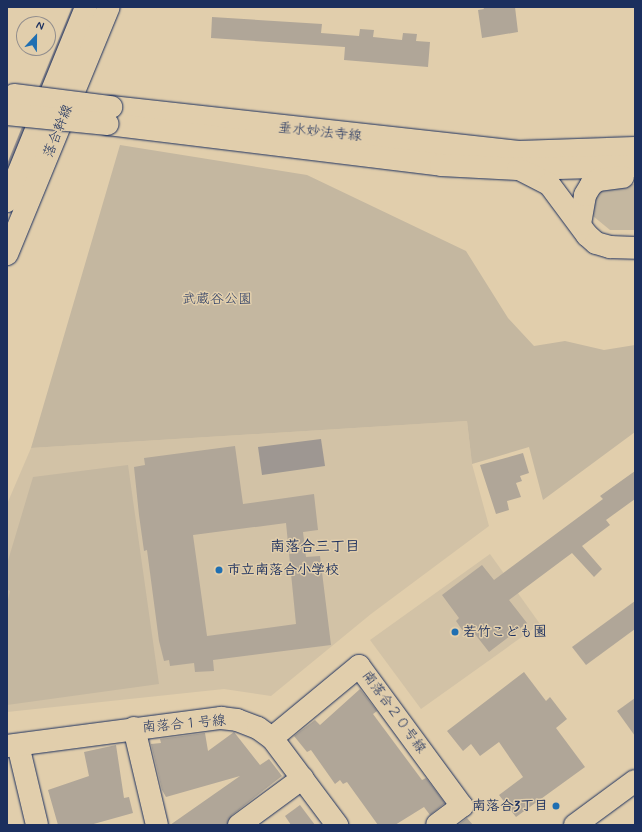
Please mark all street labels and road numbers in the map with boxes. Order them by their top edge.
street label: 落合幹線 [40,102,76,160]
street label: 垂水妙法寺線 [277,119,363,145]
street label: 南落合２０号線 [358,667,430,757]
street label: 南落合１号線 [141,712,227,736]

